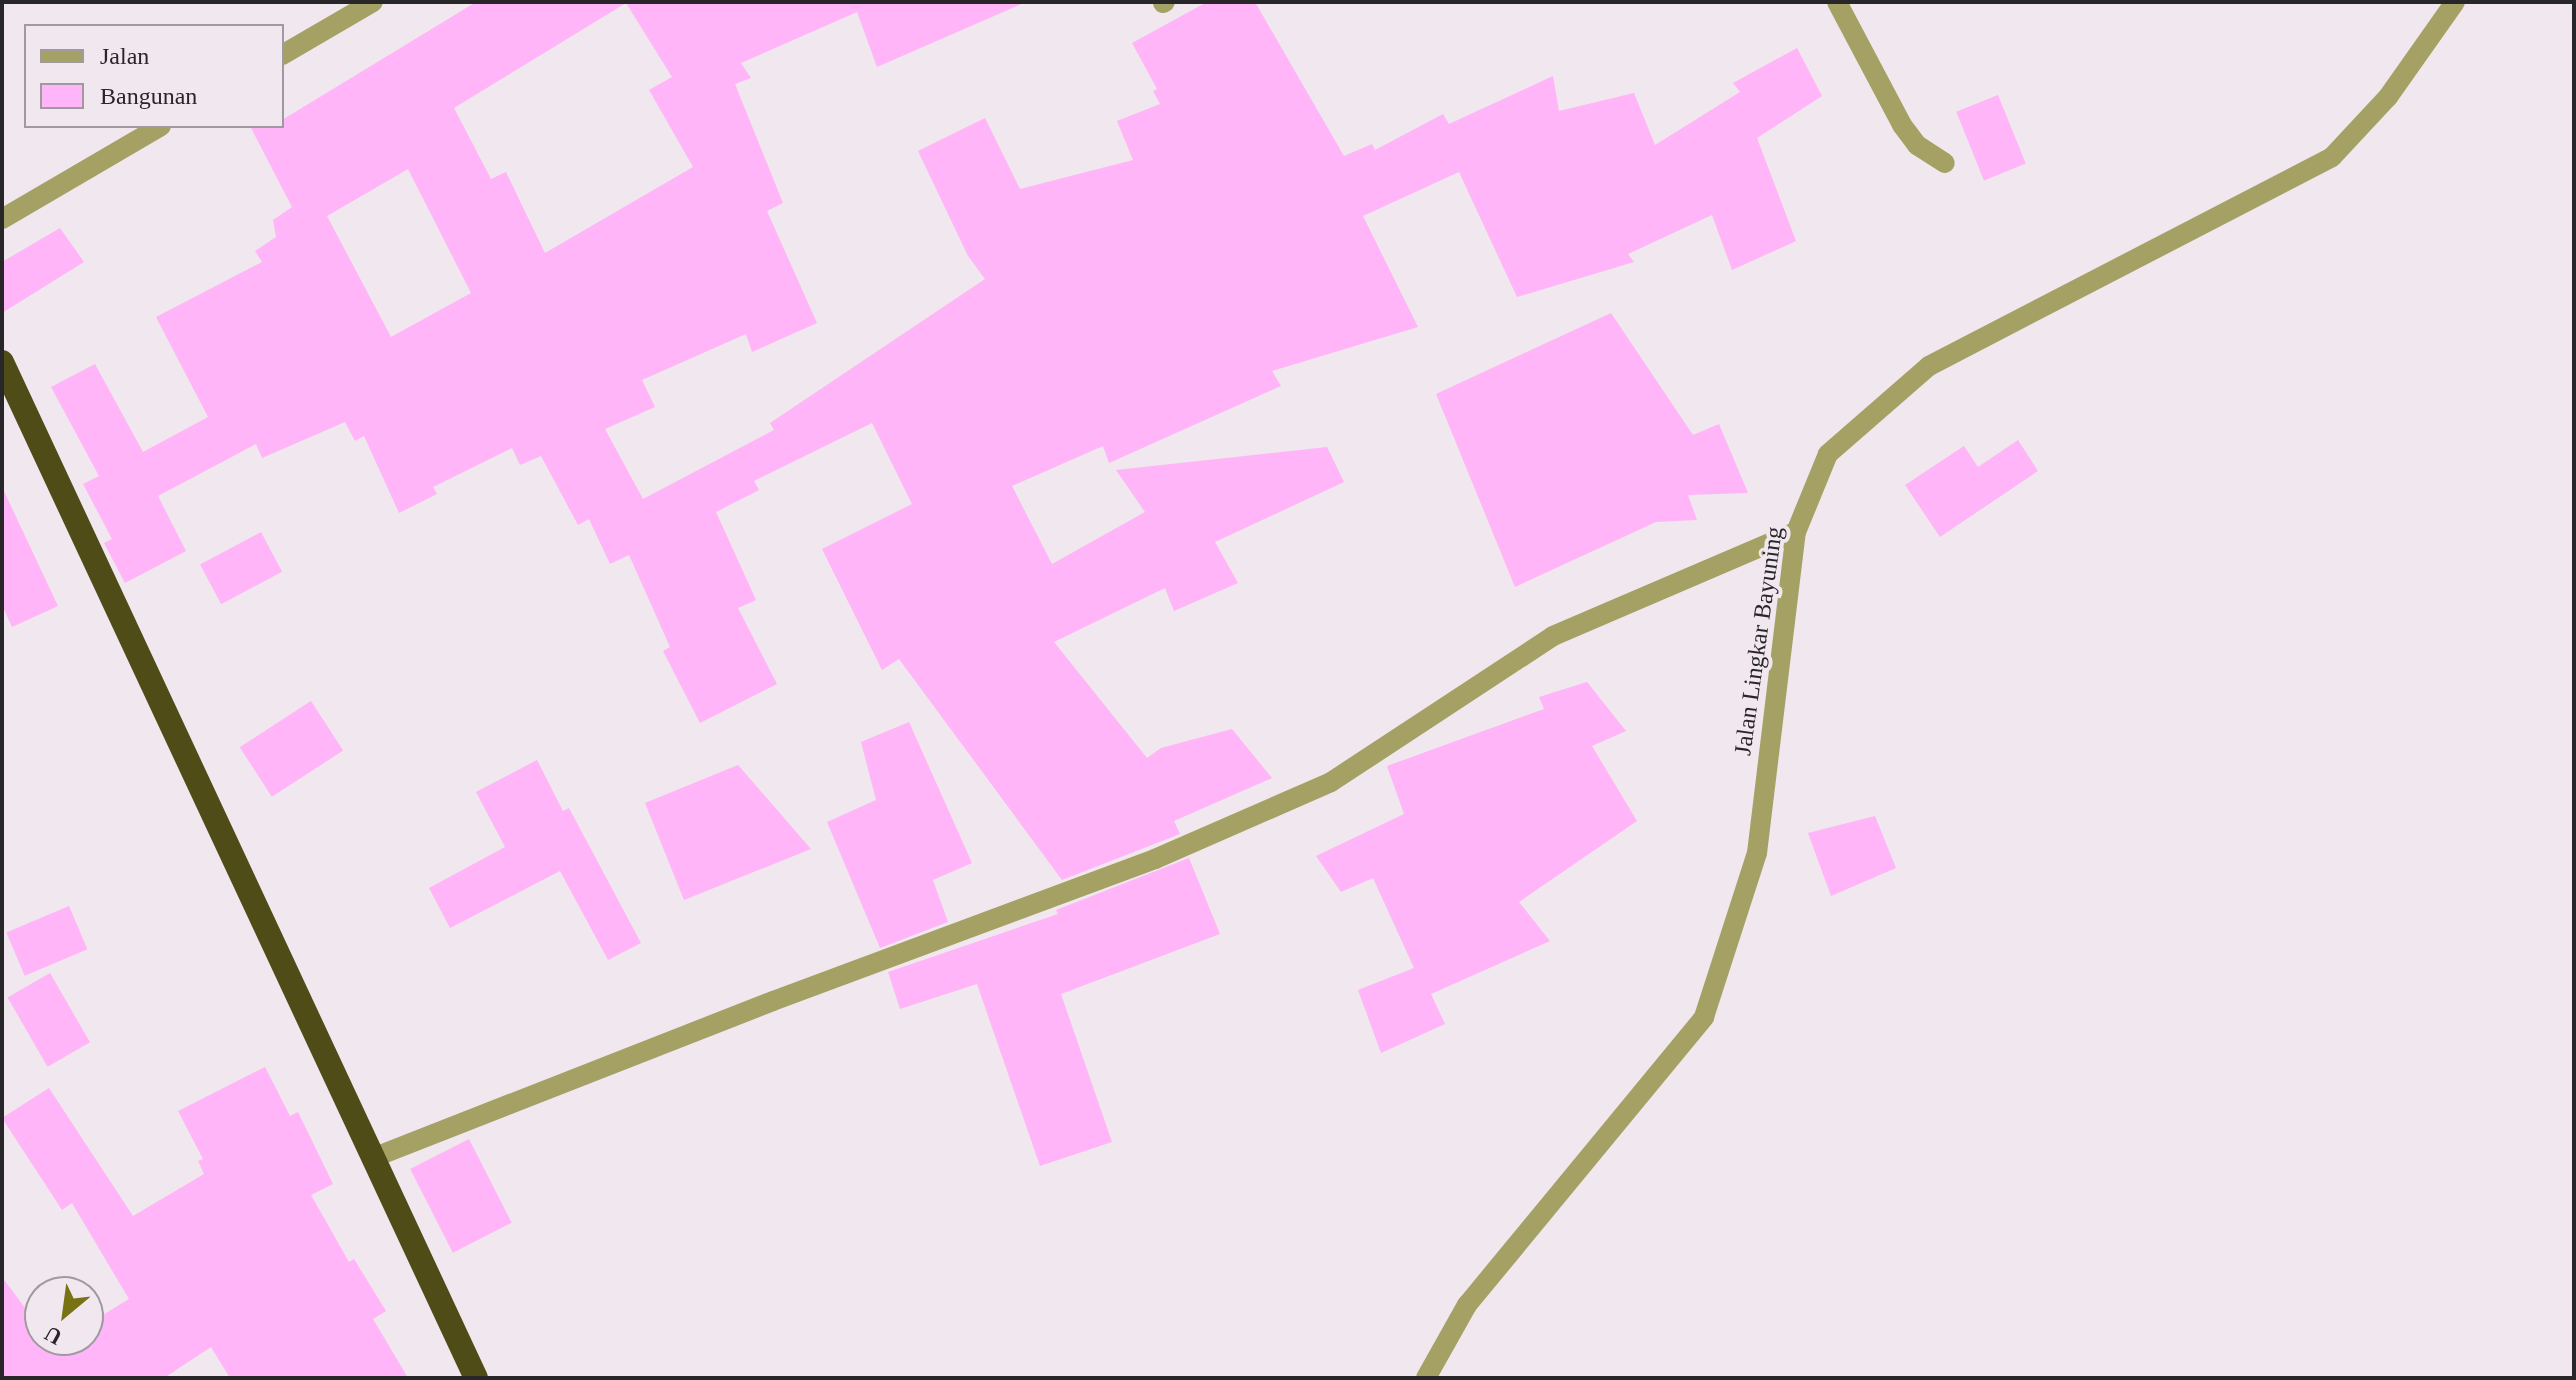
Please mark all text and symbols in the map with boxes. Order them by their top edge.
legend [24,24,284,128]
text: Jalan [100,43,149,69]
text: Bangunan [100,83,197,109]
street label: Jalan Lingkar Bayuning [1729,525,1789,757]
north arrow [24,1276,104,1356]
text: U [40,1321,66,1350]

